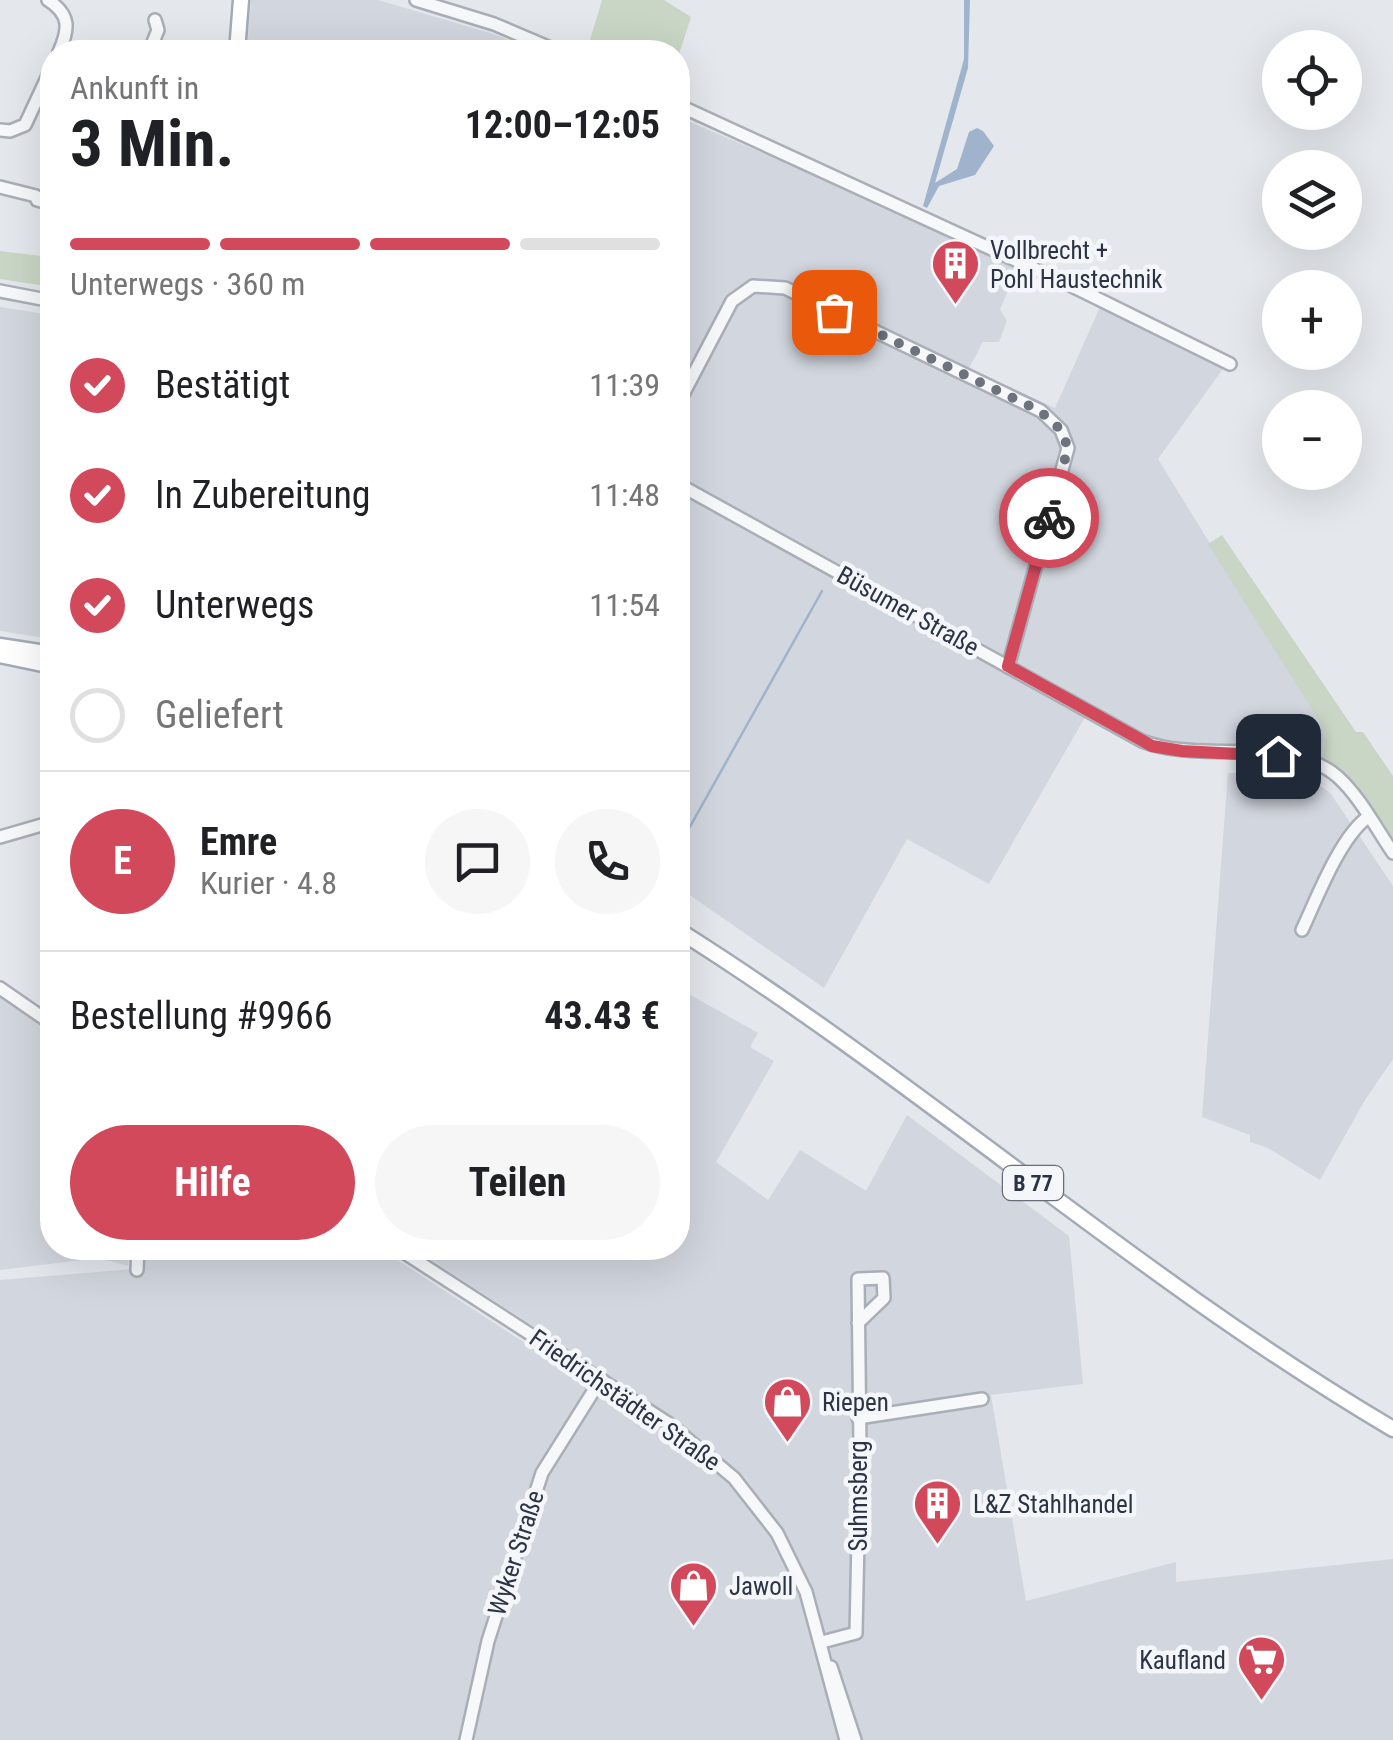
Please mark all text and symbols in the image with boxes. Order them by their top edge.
map controls [1262,30,1362,490]
button: locate [1262,30,1362,130]
text: Ankunft in [70,69,199,107]
text: 12:00–12:05 [465,103,660,147]
text: 3 Min. [70,106,234,182]
button: layers [1262,150,1362,250]
place label: Vollbrecht + Pohl Haustechnik [990,236,1163,294]
building icon: Vollbrecht + Pohl Haustechnik [929,238,981,306]
text: Unterwegs · 360 m [70,265,305,303]
pin [792,270,877,355]
button: + [1262,270,1362,370]
icon: bag [807,285,862,340]
icon: check [70,358,125,413]
text: Bestätigt [155,363,290,407]
text: 11:39 [589,366,660,404]
button: − [1262,390,1362,490]
icon: check [70,468,125,523]
courier [999,468,1099,568]
text: In Zubereitung [155,473,371,517]
text: 11:48 [589,476,660,514]
icon: bike [1022,491,1077,546]
street label: Büsumer Straße [832,560,984,662]
icon: check [70,578,125,633]
text: Unterwegs [155,583,314,627]
text: 11:54 [589,586,660,624]
text: Geliefert [155,693,284,737]
pin [1236,714,1321,799]
icon: home [1251,729,1306,784]
button: chat [425,809,530,914]
button: phone [555,809,660,914]
text: Emre [200,820,277,864]
text: E [113,839,132,883]
text: Kurier · 4.8 [200,864,337,902]
text: Bestellung #9966 [70,994,332,1038]
text: 43.43 € [544,994,660,1038]
button: Hilfe [70,1125,355,1240]
button: Teilen [375,1125,660,1240]
road number: B 77 [1003,1166,1063,1200]
street label: Friedrichstädter Straße [524,1323,726,1477]
shop icon: Riepen [761,1376,813,1444]
place label: Riepen [822,1388,889,1417]
street label: Suhmsberg [844,1440,873,1552]
building icon: L&Z Stahlhandel [912,1478,964,1546]
street label: Wyker Straße [482,1487,550,1619]
place label: L&Z Stahlhandel [973,1490,1133,1519]
shop icon: Jawoll [668,1560,720,1628]
place label: Jawoll [729,1572,793,1601]
supermarket icon: Kaufland [1235,1634,1287,1702]
place label: Kaufland [1139,1646,1226,1675]

